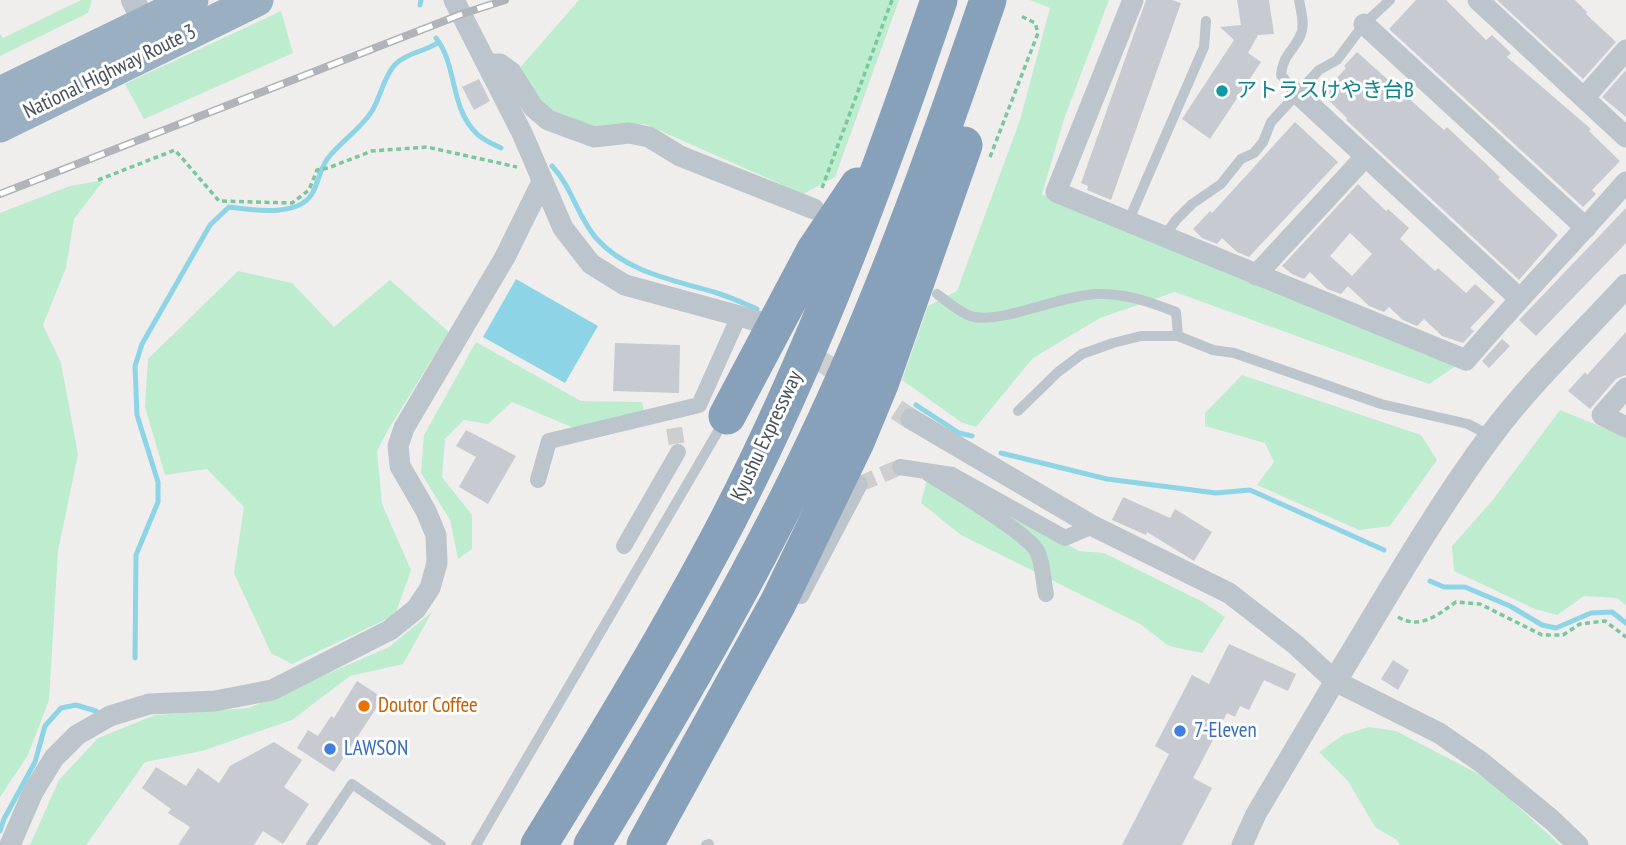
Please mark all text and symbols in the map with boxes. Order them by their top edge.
street label: National Highway Route 3 [20,19,200,125]
place label: アトラスけやき台B [1236,78,1414,104]
marker: アトラスけやき台B [1214,83,1230,99]
street label: Kyushu Expressway [726,367,808,505]
place label: Doutor Coffee [378,693,478,719]
marker: Doutor Coffee [356,698,372,714]
place label: 7-Eleven [1194,718,1257,744]
marker: 7-Eleven [1172,723,1188,739]
place label: LAWSON [344,736,408,762]
marker: LAWSON [322,741,338,757]

